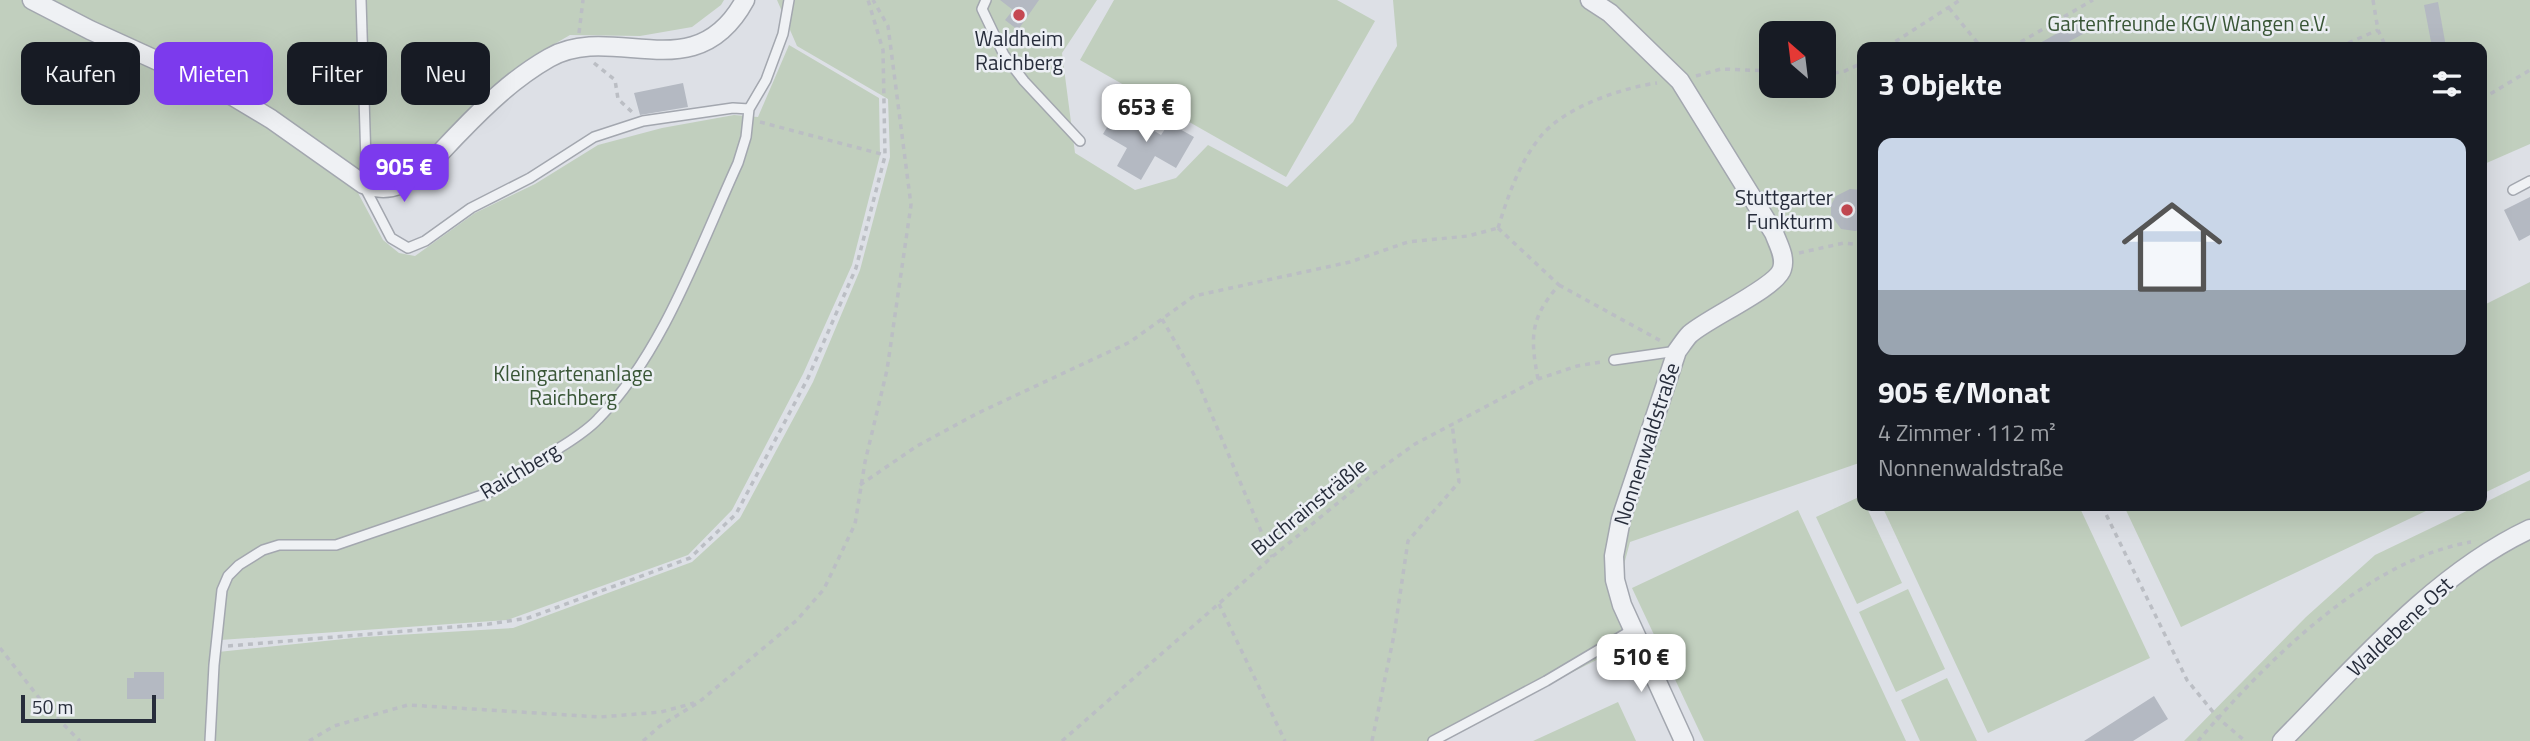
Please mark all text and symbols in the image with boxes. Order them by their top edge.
marker: Waldheim Raichberg [1011,7,1027,23]
park label: Gartenfreunde KGV Wangen e.V. [2047,7,2329,39]
north arrow [1759,21,1836,98]
map controls [1759,21,1836,98]
place label: Waldheim Raichberg [975,22,1063,78]
chip: Kaufen [21,42,140,105]
chip: Mieten [154,42,273,105]
chip: Filter [287,42,387,105]
chip: Neu [401,42,490,105]
text: 3 Objekte [1878,61,2002,107]
icon: filters [2428,65,2466,103]
pin: 653 € [1097,85,1195,144]
text: 653 € [1118,89,1174,124]
pin: 905 € [355,144,453,204]
text: 905 € [376,149,432,184]
place label: Stuttgarter Funkturm [1735,181,1833,237]
icon: home [2109,184,2235,310]
marker: Stuttgarter Funkturm [1839,202,1855,218]
park label: Kleingartenanlage Raichberg [493,357,653,413]
street label: Nonnenwaldstraße [1605,358,1687,529]
text: 905 €/Monat [1878,369,2050,415]
text: 4 Zimmer · 112 m² [1878,415,2056,450]
street label: Raichberg [474,434,566,507]
street label: Buchrainsträßle [1244,450,1373,563]
text: Nonnenwaldstraße [1878,450,2064,485]
street label: Waldebene Ost [2339,568,2460,684]
pin: 510 € [1592,634,1690,694]
text: 510 € [1613,639,1669,674]
scale bar [21,692,156,724]
text: 50 m [32,692,73,721]

